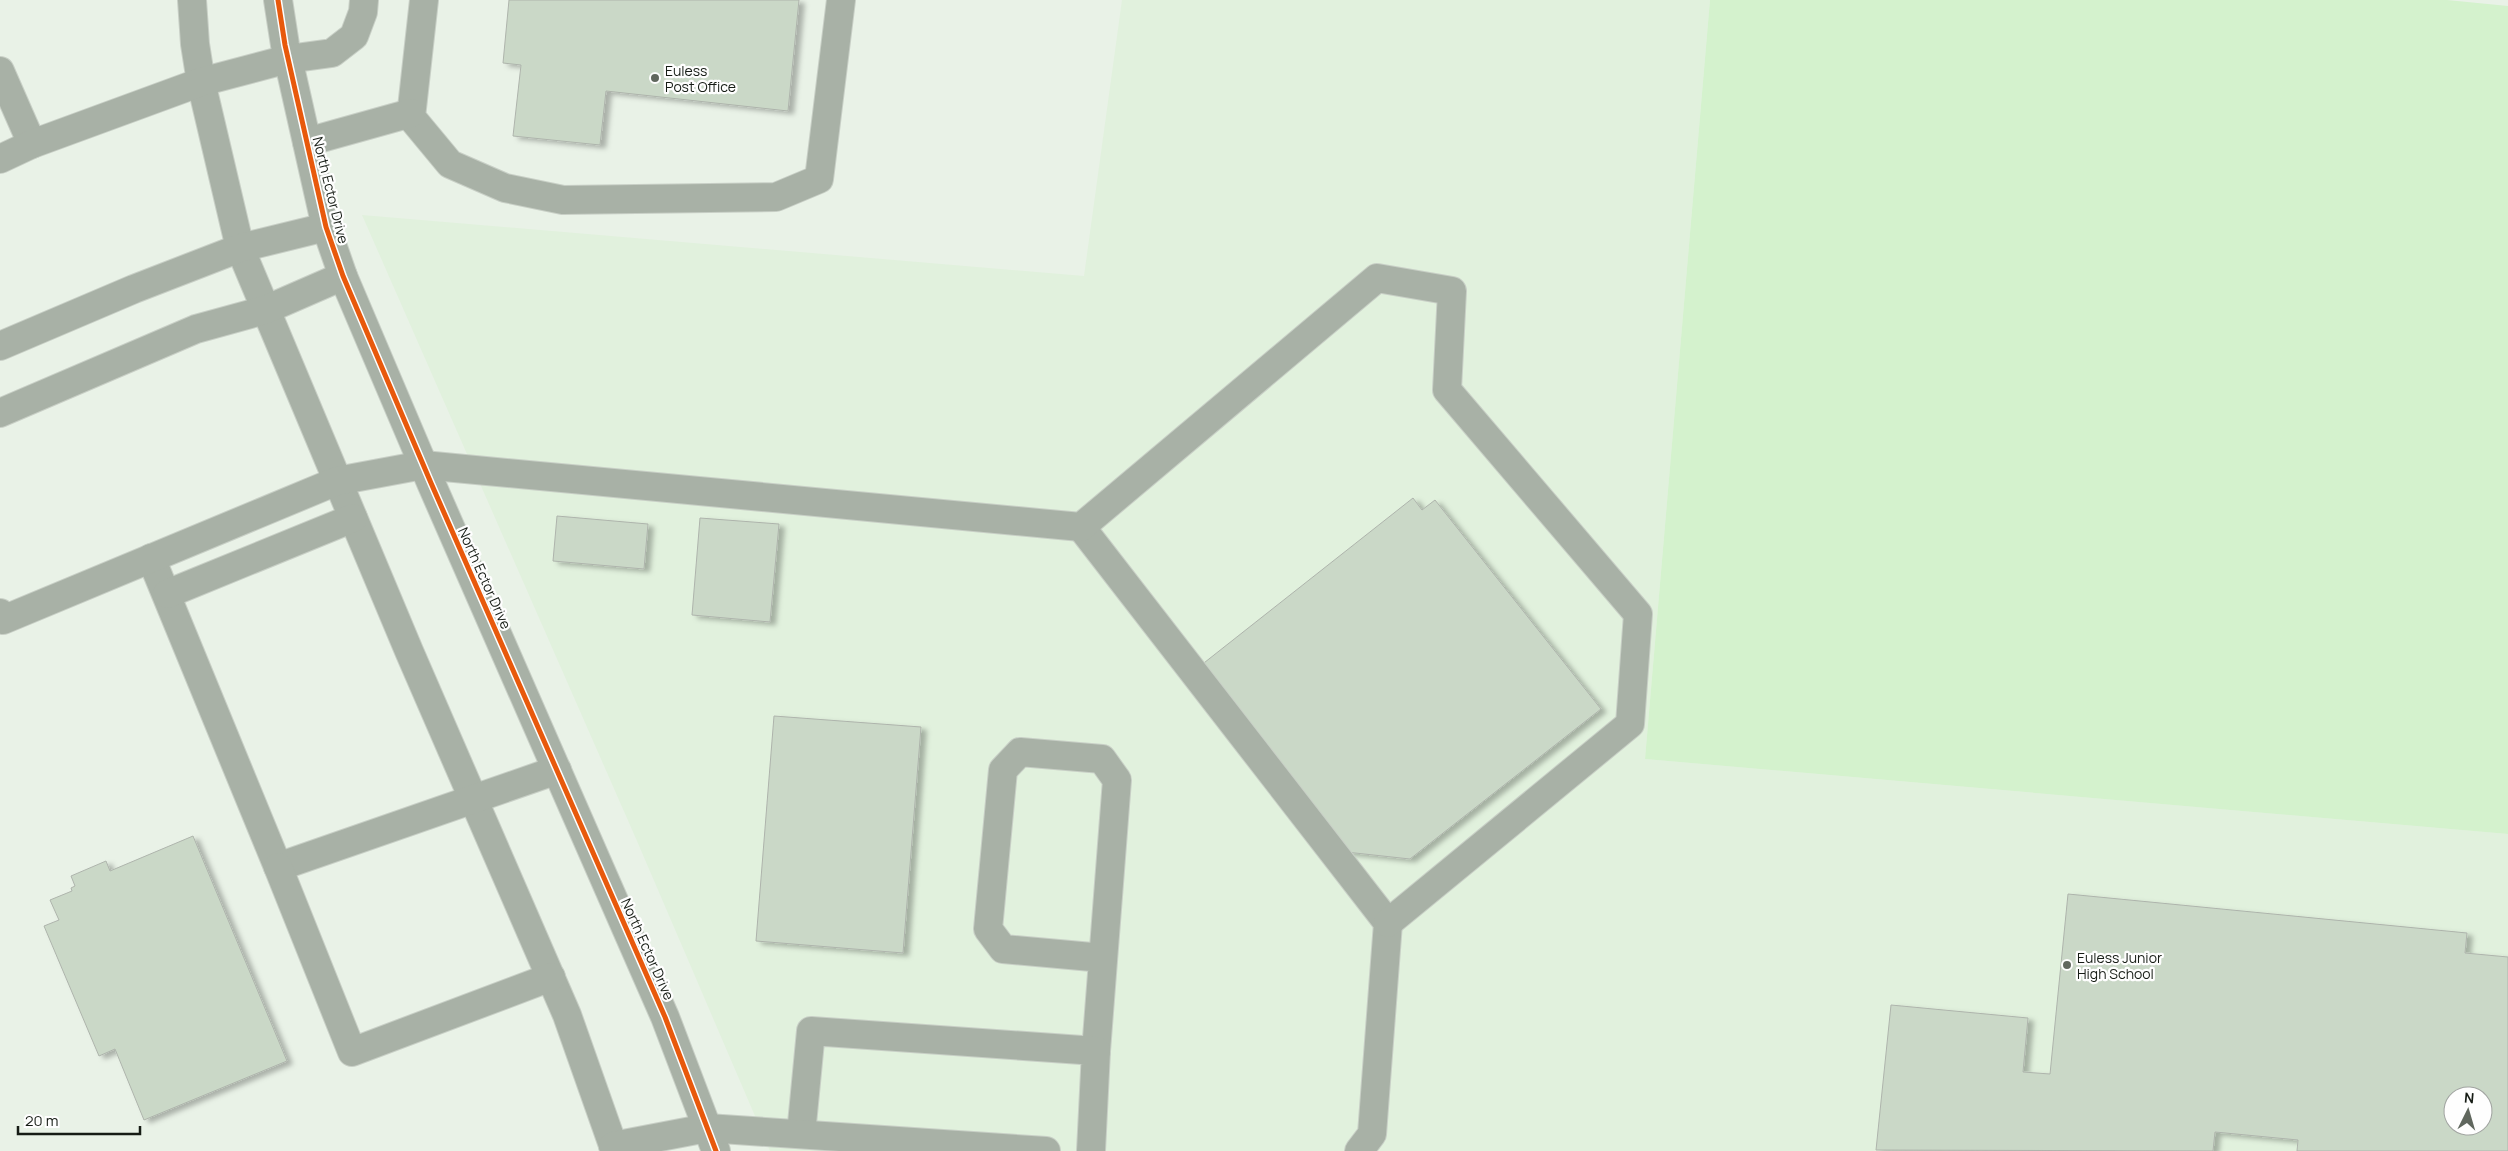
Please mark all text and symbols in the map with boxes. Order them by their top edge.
place label: Euless Post Office [665,61,736,96]
marker: Euless Post Office [649,72,661,84]
street label: North Ector Drive [309,135,353,245]
street label: North Ector Drive [454,524,516,632]
street label: North Ector Drive [617,895,679,1003]
place label: Euless Junior High School [2077,948,2162,983]
marker: Euless Junior High School [2061,959,2073,971]
north arrow [2443,1086,2493,1136]
text: N [2463,1088,2475,1107]
scale bar [18,1104,140,1136]
text: 20 m [25,1110,58,1131]

